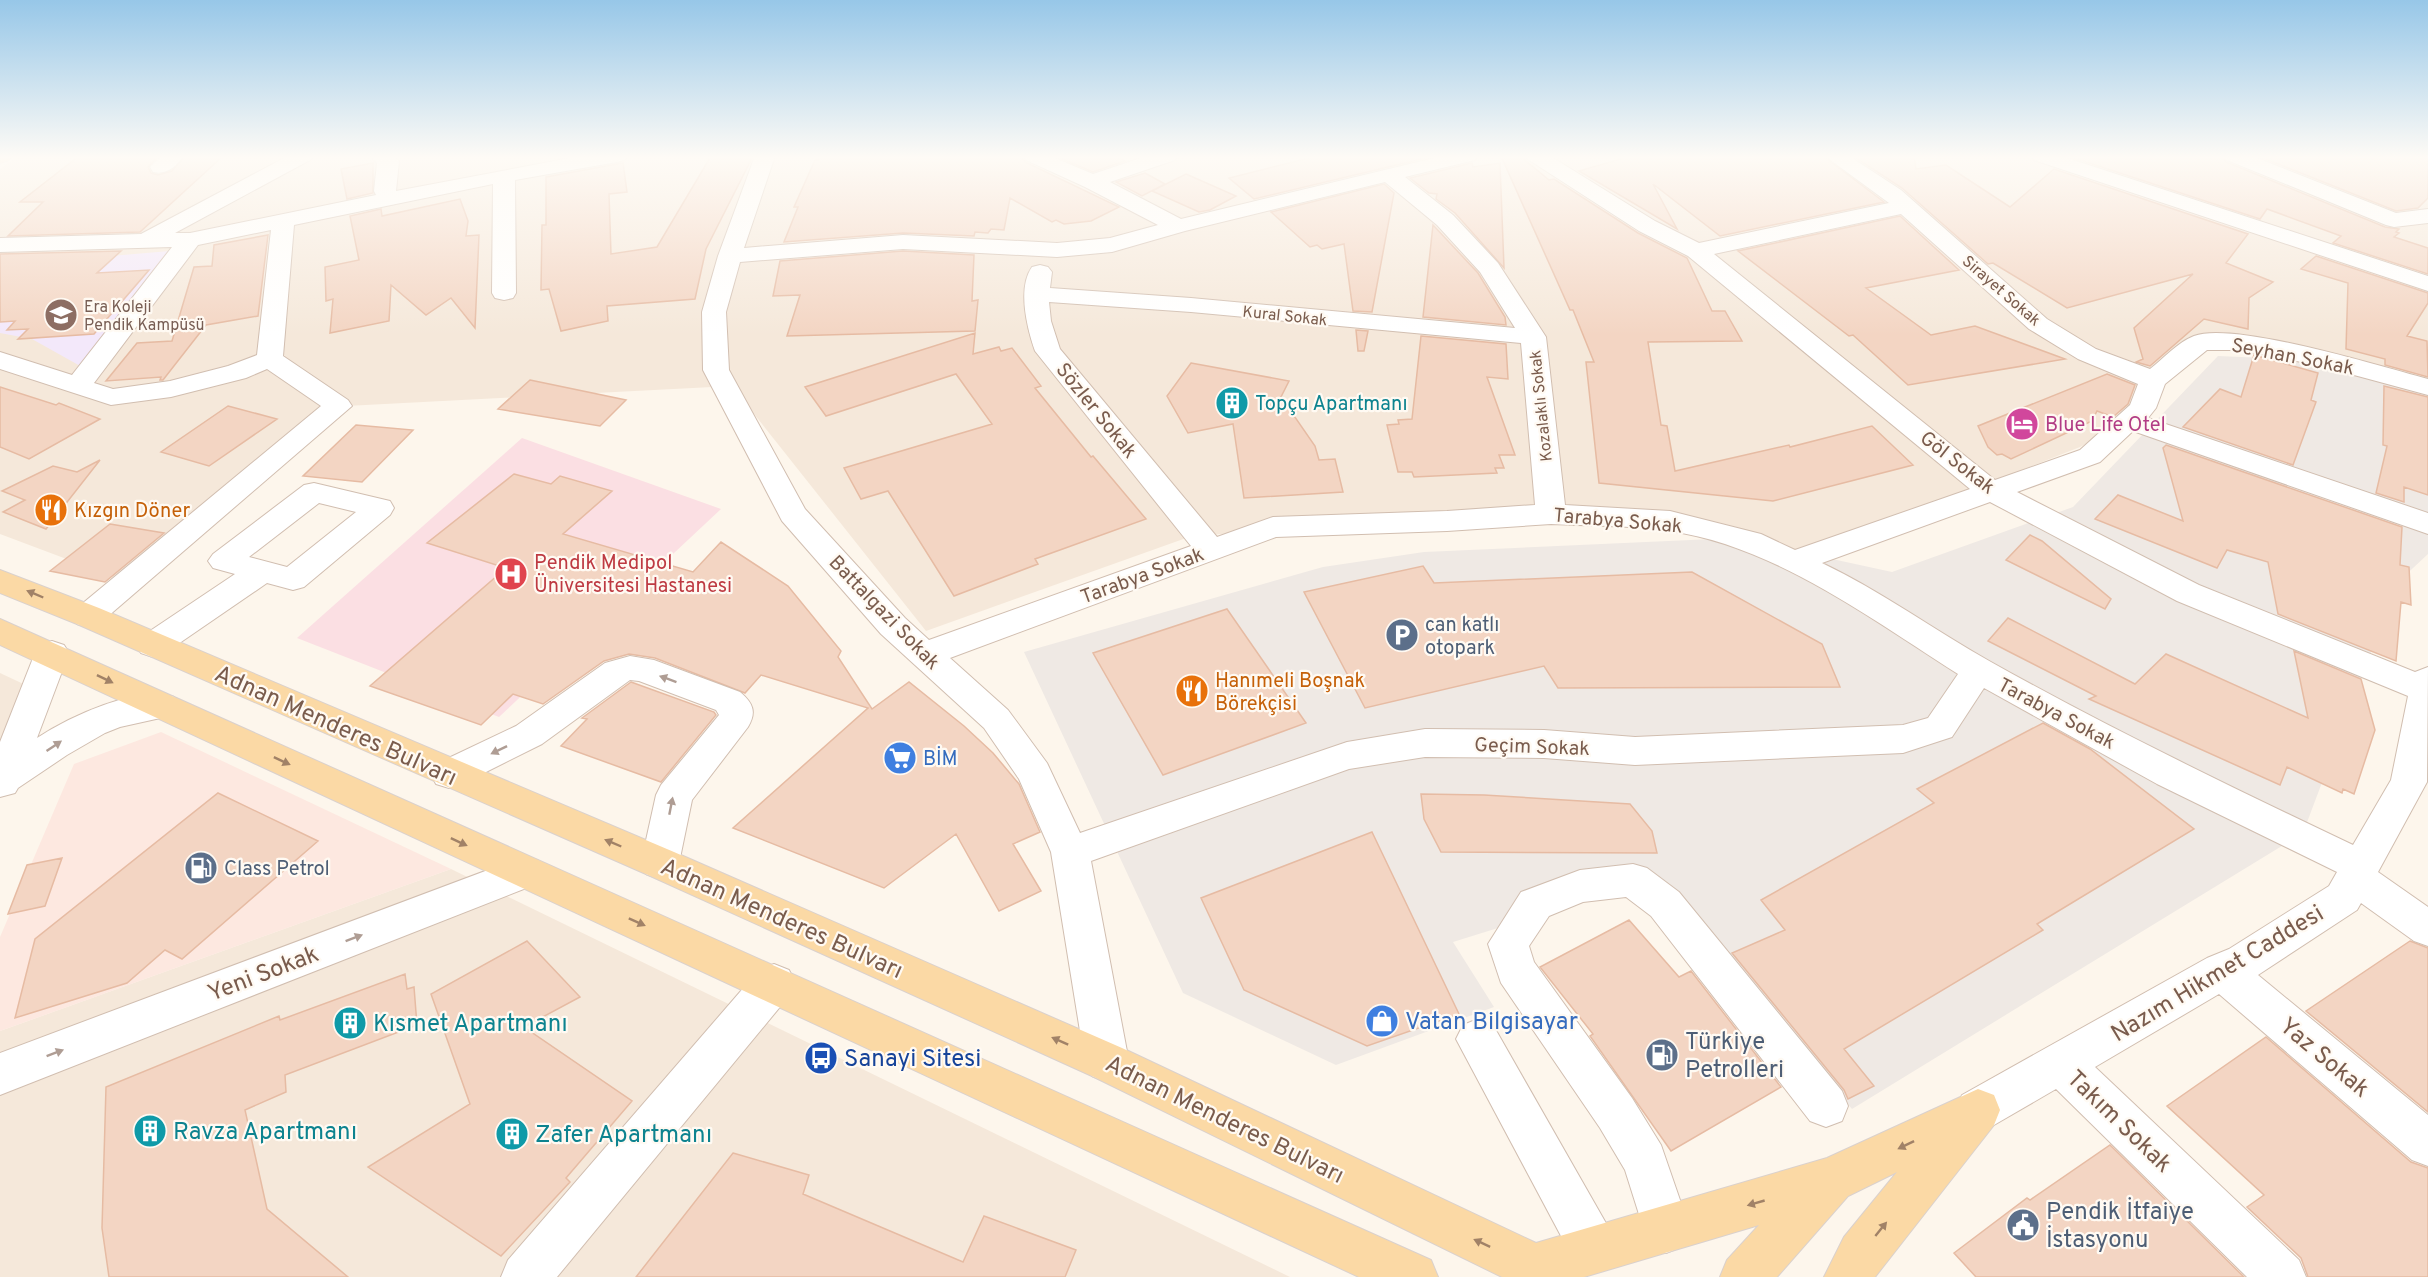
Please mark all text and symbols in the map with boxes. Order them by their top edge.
street label: Sirayet Sokak [1957,252,2044,331]
school or university icon: Era Koleji Pendik Kampüsü [43,297,79,333]
place label: Era Koleji Pendik Kampüsü [84,298,205,336]
street label: Kural Sokak [1241,303,1328,331]
street label: Seyhan Sokak [2229,333,2356,383]
street label: Kozalaklı Sokak [1526,349,1558,462]
street label: Sözler Sokak [1049,358,1142,464]
building icon: Topçu Apartmanı [1214,385,1250,421]
place label: Topçu Apartmanı [1255,392,1408,418]
hotel icon: Blue Life Otel [2004,406,2040,442]
place label: Blue Life Otel [2045,413,2166,439]
street label: Göl Sokak [1914,426,2000,501]
restaurant icon: Kızgın Döner [33,492,69,528]
place label: Kızgın Döner [74,499,190,525]
street label: Tarabya Sokak [1552,503,1684,541]
street label: Tarabya Sokak [1077,542,1208,611]
street label: Battalgazi Sokak [822,550,945,676]
place label: Pendik Medipol Üniversitesi Hastanesi [534,551,732,600]
hospital icon: Pendik Medipol Üniversitesi Hastanesi [493,556,529,592]
one-way arrow [25,589,43,599]
place label: can katlı otopark [1425,613,1499,662]
parking icon: can katlı otopark [1384,617,1420,653]
street label: Adnan Menderes Bulvarı [209,660,461,794]
place label: Hanımeli Boşnak Börekçisi [1215,669,1365,718]
restaurant icon: Hanımeli Boşnak Börekçisi [1174,673,1210,709]
street label: Tarabya Sokak [1993,673,2119,757]
one-way arrow [97,674,114,683]
one-way arrow [658,674,676,684]
street label: Geçim Sokak [1474,733,1590,763]
supermarket icon: BİM [882,740,918,776]
one-way arrow [46,741,62,752]
one-way arrow [490,745,507,754]
place label: BİM [923,746,958,773]
one-way arrow [273,756,291,766]
one-way arrow [667,797,677,815]
one-way arrow [451,838,468,847]
one-way arrow [603,838,621,848]
fuel station icon: Class Petrol [183,850,219,886]
street label: Adnan Menderes Bulvarı [655,853,907,987]
place label: Class Petrol [224,857,330,883]
street label: Nazım Hikmet Caddesi [2106,899,2330,1050]
one-way arrow [628,918,646,927]
one-way arrow [345,933,363,942]
street label: Yeni Sokak [204,940,323,1010]
shop icon: Vatan Bilgisayar [1364,1003,1400,1039]
building icon: Kısmet Apartmanı [332,1005,368,1041]
place label: Vatan Bilgisayar [1405,1008,1578,1038]
place label: Kısmet Apartmanı [373,1010,568,1040]
street label: Yaz Sokak [2272,1012,2375,1105]
place label: Türkiye Petrolleri [1685,1028,1784,1086]
one-way arrow [1051,1036,1069,1045]
fuel station icon: Türkiye Petrolleri [1644,1037,1680,1073]
bus stop icon: Sanayi Sitesi [803,1040,839,1076]
place label: Sanayi Sitesi [844,1045,981,1075]
one-way arrow [46,1048,64,1058]
street label: Adnan Menderes Bulvarı [1100,1050,1349,1192]
street label: Takım Sokak [2060,1065,2178,1180]
building icon: Ravza Apartmanı [132,1113,168,1149]
building icon: Zafer Apartmanı [494,1116,530,1152]
place label: Ravza Apartmanı [173,1118,357,1148]
place label: Zafer Apartmanı [535,1121,712,1151]
one-way arrow [1897,1139,1915,1149]
place label: Pendik İtfaiye İstasyonu [2046,1197,2194,1256]
one-way arrow [1747,1199,1765,1208]
public building icon: Pendik İtfaiye İstasyonu [2005,1207,2041,1243]
one-way arrow [1875,1221,1888,1237]
one-way arrow [1474,1238,1491,1247]

